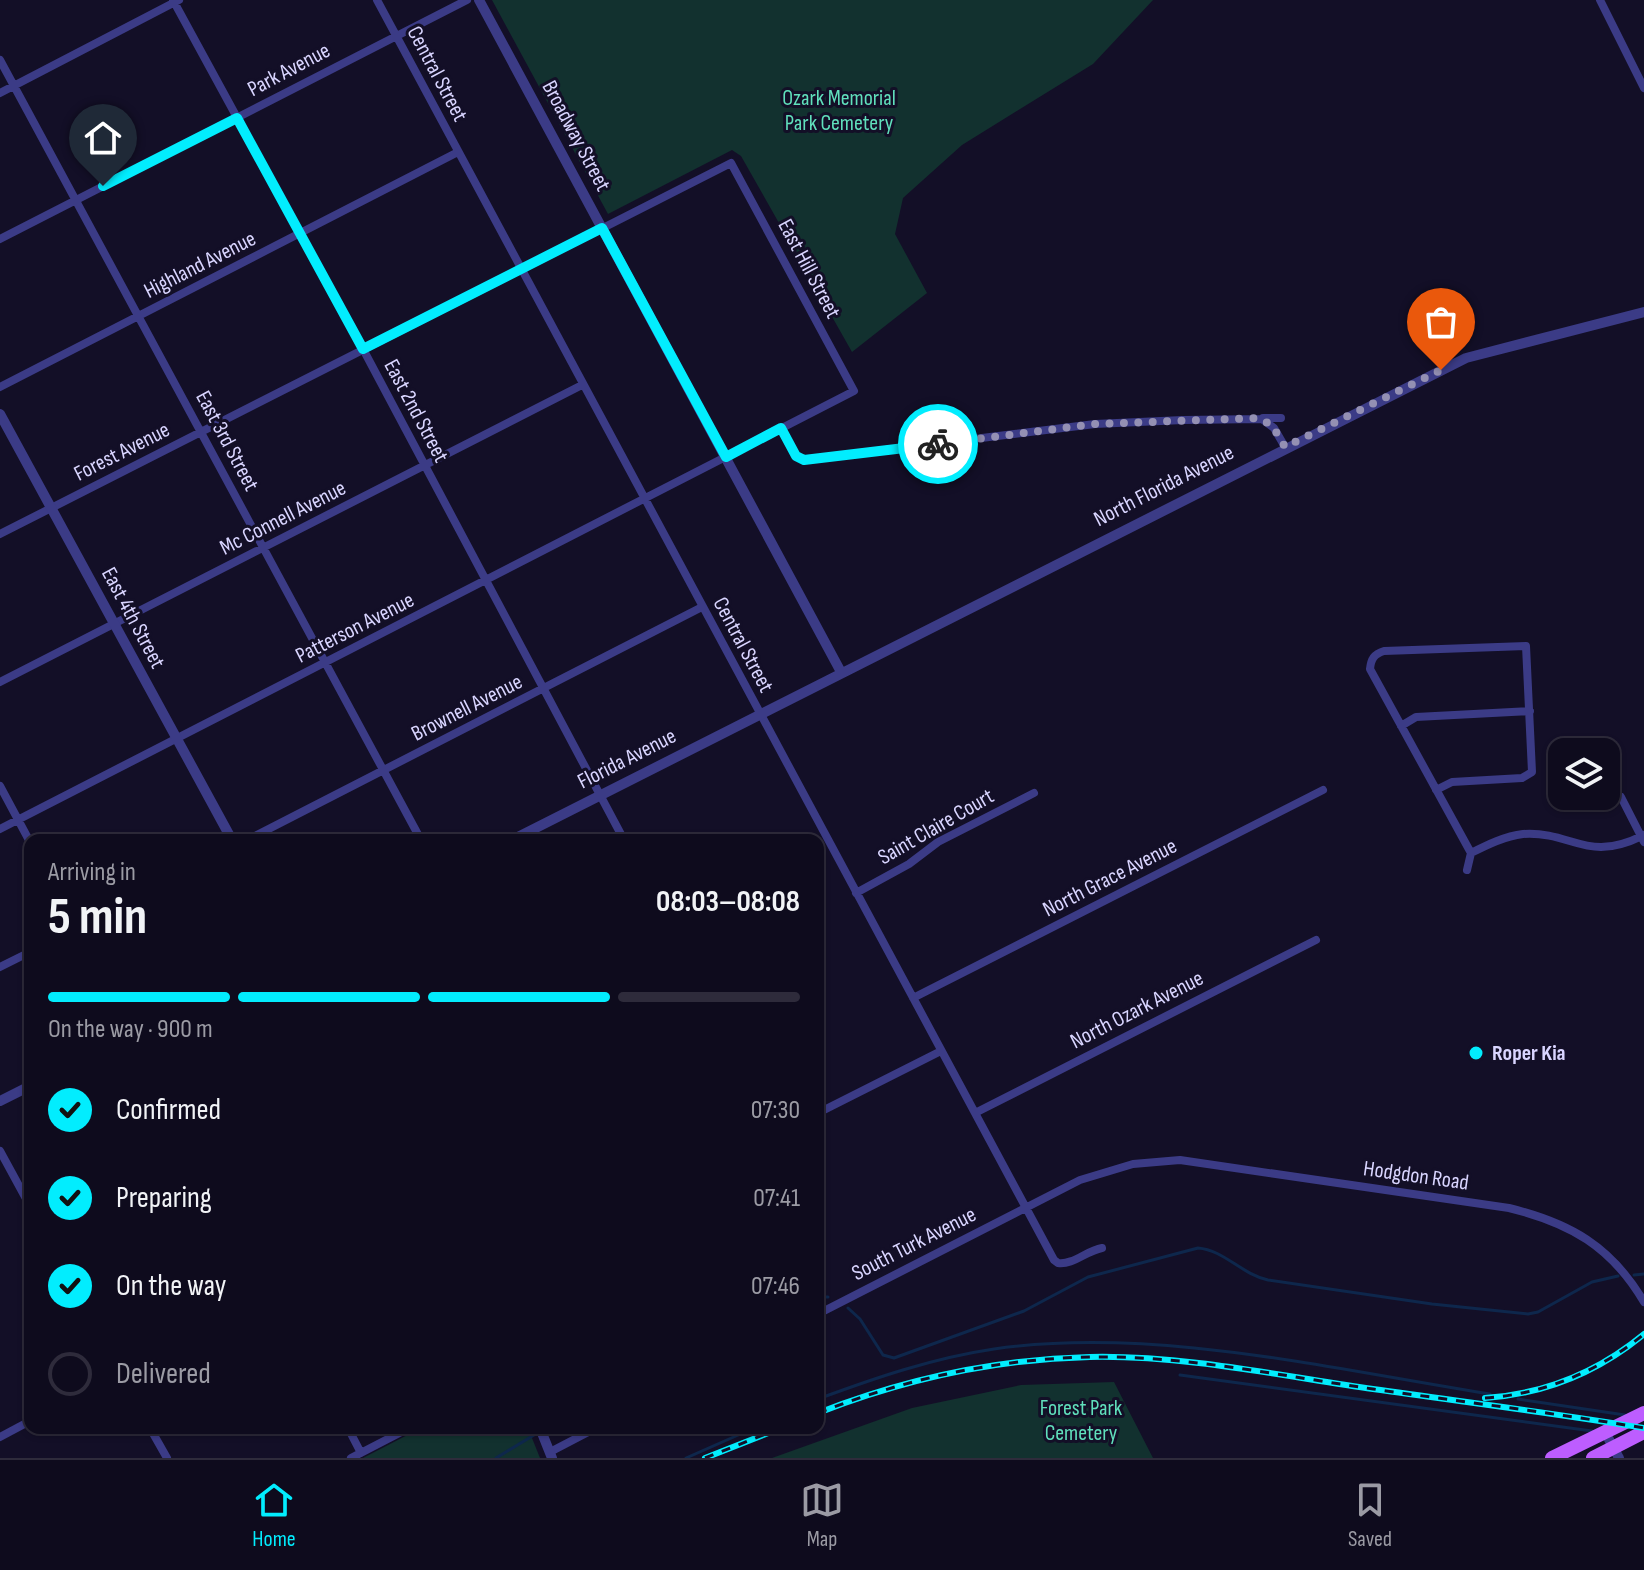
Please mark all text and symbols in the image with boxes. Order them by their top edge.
street label: Central Street [401,22,473,127]
street label: Park Avenue [243,37,335,103]
street label: Broadway Street [536,76,617,196]
park label: Ozark Memorial Park Cemetery [782,85,896,137]
pin [69,104,137,186]
icon: home [81,116,125,160]
street label: East Hill Street [772,215,847,324]
street label: Highland Avenue [140,225,260,305]
pin [1407,288,1475,370]
icon: bag [1419,300,1463,344]
street label: East 2nd Street [378,355,455,467]
street label: East 3rd Street [189,386,265,496]
courier [898,404,978,484]
street label: Forest Avenue [70,416,174,488]
icon: bike [916,422,960,466]
street label: North Florida Avenue [1089,439,1239,533]
street label: Mc Connell Avenue [215,475,351,561]
street label: East 4th Street [95,563,171,673]
street label: Patterson Avenue [291,587,419,669]
street label: Central Street [707,593,779,698]
street label: Brownell Avenue [407,669,527,747]
street label: Florida Avenue [573,723,681,795]
map controls [1548,738,1620,810]
button: layers [1548,738,1620,810]
street label: Saint Claire Court [873,783,999,871]
street label: North Grace Avenue [1038,833,1182,923]
text: Arriving in [48,857,136,888]
text: 08:03–08:08 [656,884,800,920]
text: 5 min [48,886,147,949]
street label: North Ozark Avenue [1066,965,1208,1055]
text: On the way · 900 m [48,1014,213,1045]
place label: Roper Kia [1492,1040,1566,1067]
marker: Roper Kia [1467,1044,1485,1062]
icon: check [48,1088,92,1132]
text: Confirmed [116,1092,221,1128]
text: 07:30 [751,1095,800,1126]
street label: Hodgdon Road [1362,1155,1470,1197]
icon: check [48,1176,92,1220]
text: Preparing [116,1180,212,1216]
text: 07:41 [753,1183,800,1214]
street label: South Turk Avenue [847,1201,981,1287]
icon: check [48,1264,92,1308]
text: On the way [116,1268,226,1304]
text: 07:46 [751,1271,800,1302]
text: Delivered [116,1356,211,1392]
park label: Forest Park Cemetery [1040,1395,1123,1447]
tab: Home [252,1478,296,1553]
tab: Map [800,1478,844,1553]
tab: Saved [1348,1478,1392,1553]

